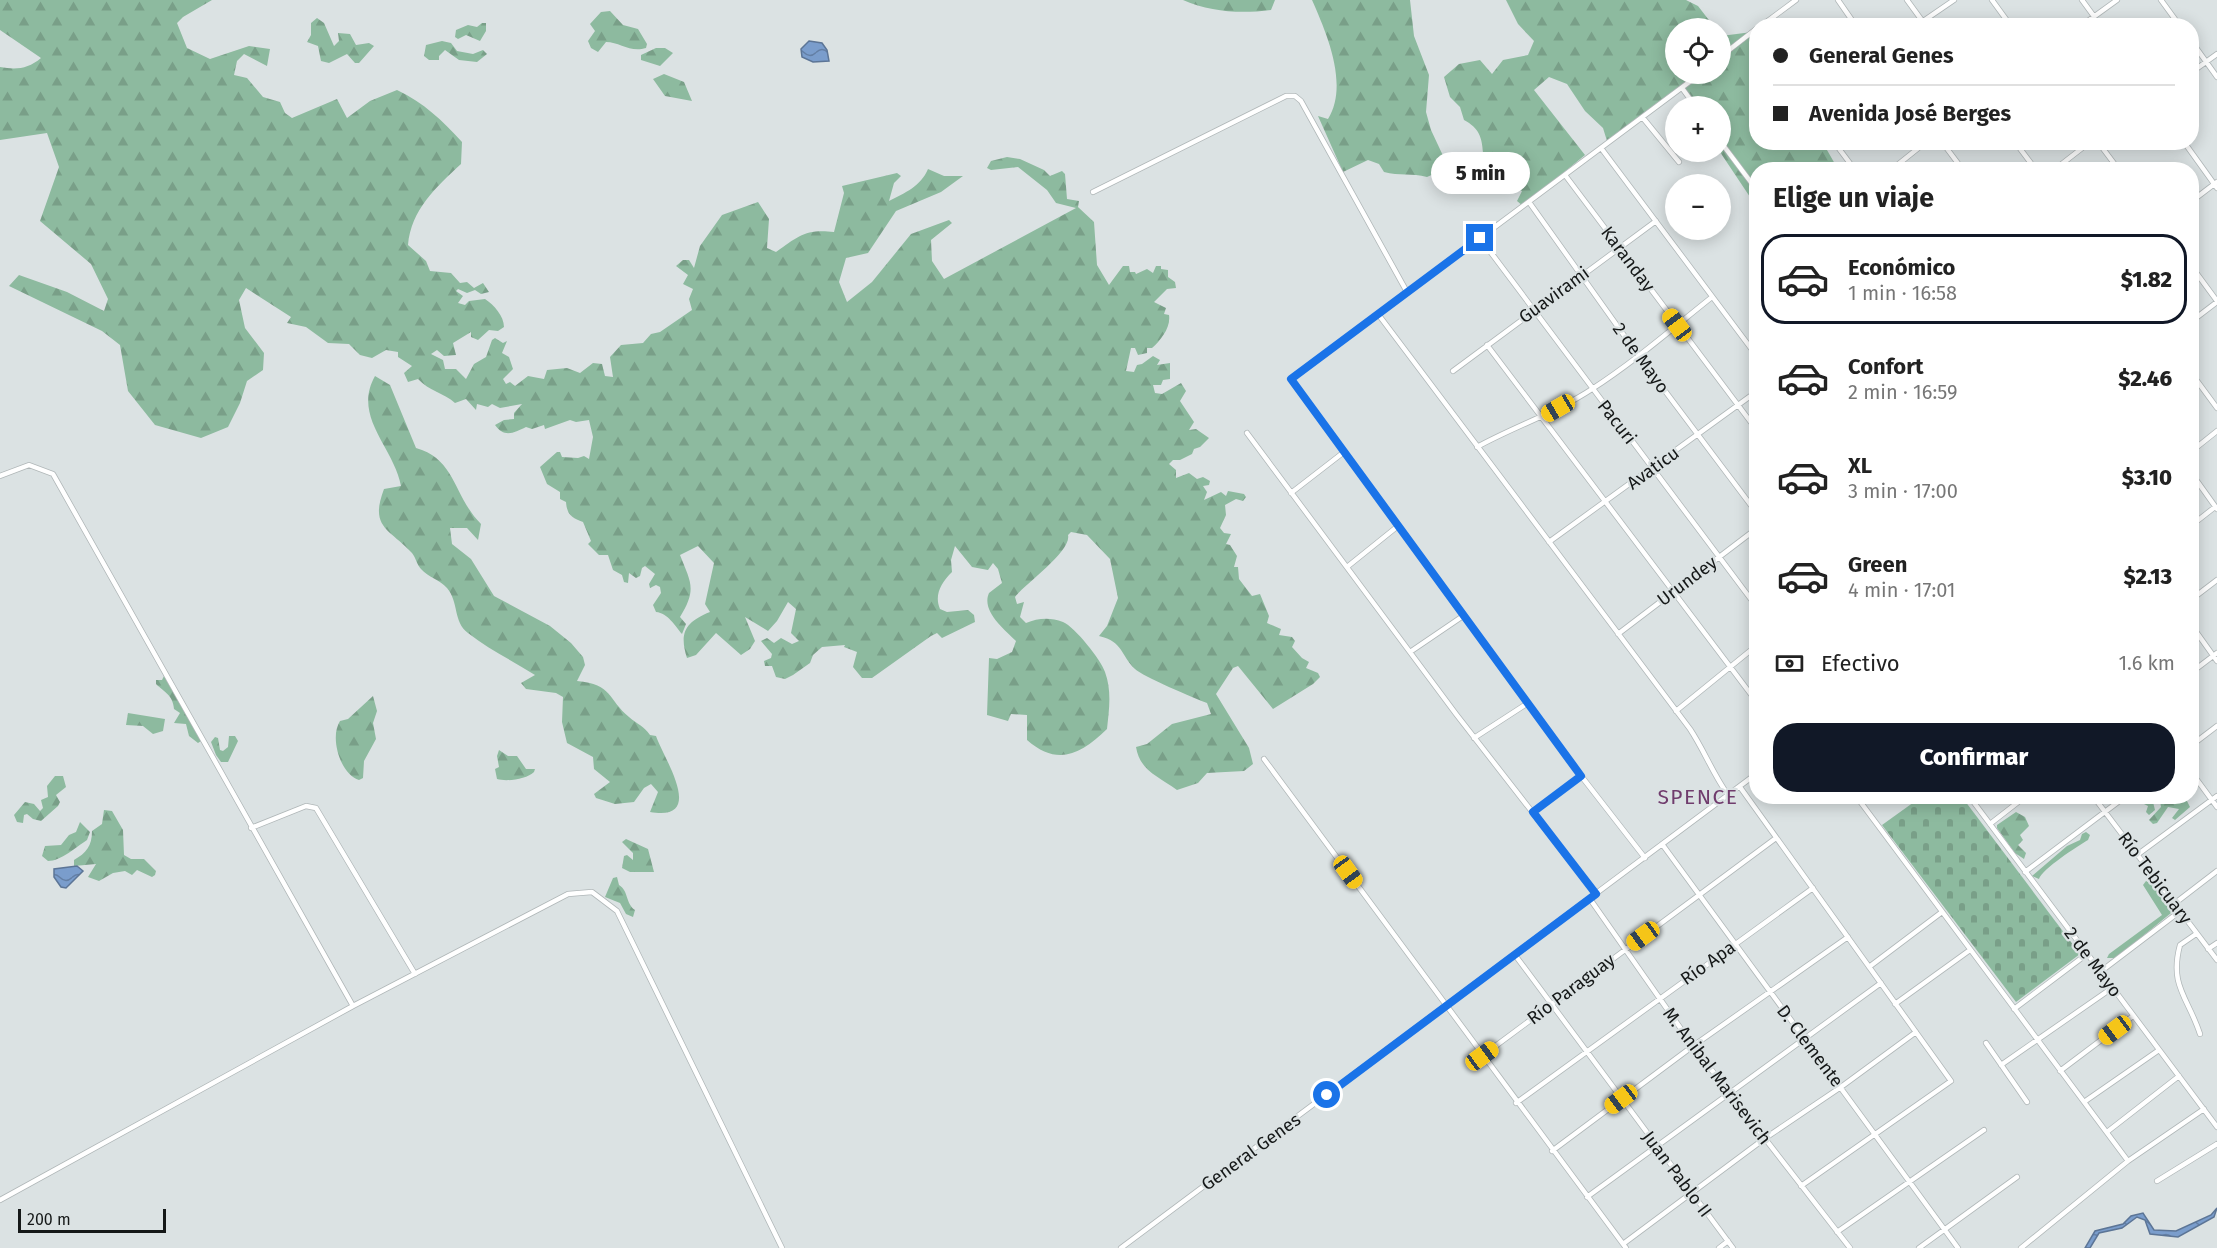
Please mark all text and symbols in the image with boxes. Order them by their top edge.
map controls [1665,18,1731,240]
button: locate [1665,18,1731,84]
text: General Genes [1809,42,1954,69]
button: + [1665,96,1731,162]
text: Avenida José Berges [1809,100,2011,127]
callout: 5 min [1430,151,1530,193]
text: 5 min [1456,161,1505,185]
button: − [1665,174,1731,240]
text: Elige un viaje [1773,182,1934,214]
street label: Karanday [1596,222,1660,296]
route end [1466,224,1493,251]
icon: car [1776,252,1830,306]
text: Económico [1848,254,1955,281]
street label: Guavirami [1514,262,1594,328]
text: $1.82 [2121,266,2172,293]
text: 1 min · 16:58 [1848,281,1957,305]
car [1659,305,1695,345]
street label: 2 de Mayo [1608,318,1674,398]
icon: car [1776,351,1830,405]
text: Confort [1848,353,1924,380]
text: $2.46 [2118,365,2172,392]
text: 2 min · 16:59 [1848,380,1958,404]
car [1538,391,1578,425]
street label: Pacuri [1593,395,1641,449]
street label: Avaticu [1623,442,1683,494]
icon: car [1776,450,1830,504]
text: XL [1848,452,1872,479]
text: $3.10 [2122,464,2172,491]
text: 3 min · 17:00 [1848,479,1958,503]
icon: car [1776,549,1830,603]
street label: Urundey [1653,551,1721,611]
text: Green [1848,551,1907,578]
text: $2.13 [2123,563,2172,590]
text: 4 min · 17:01 [1848,578,1956,602]
icon: cash [1773,647,1806,680]
text: Efectivo [1821,650,1900,677]
text: 1.6 km [2118,651,2175,675]
button: Confirmar [1773,723,2175,792]
district label: SPENCE [1657,784,1739,810]
street label: Río Tebicuary [2113,828,2197,929]
car [1330,852,1366,892]
car [1623,918,1663,954]
street label: 2 de Mayo [2060,923,2126,1001]
street label: Río Apa [1676,936,1740,990]
street label: Río Paraguay [1523,949,1619,1029]
street label: D. Clemente [1772,1001,1848,1091]
street label: M. Anibal Marisevich [1658,1003,1776,1149]
car [2095,1012,2135,1048]
car [1462,1038,1502,1074]
route start [1313,1081,1340,1108]
car [1601,1081,1641,1117]
street label: General Genes [1197,1109,1305,1195]
street label: Juan Pablo II [1637,1127,1717,1221]
scale bar [18,1206,166,1234]
text: 200 m [27,1210,71,1229]

